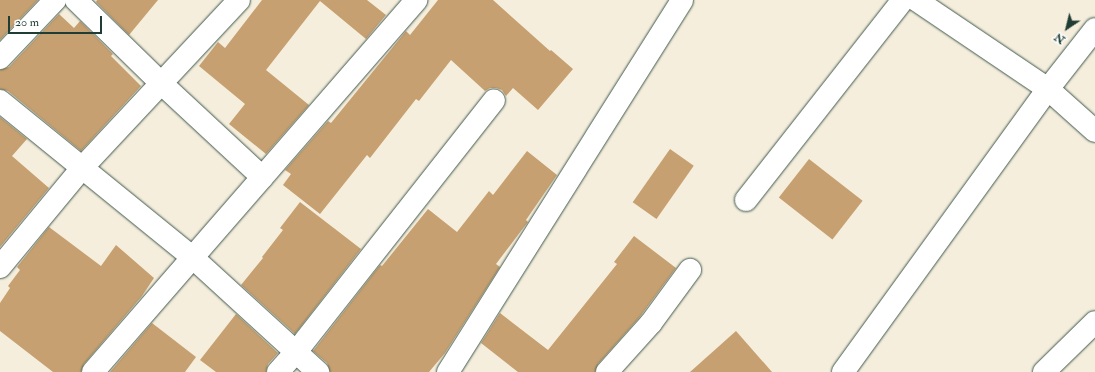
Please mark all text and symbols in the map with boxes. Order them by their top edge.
scale bar [10,8,104,34]
north arrow [1047,8,1087,48]
text: 20 m [15,15,39,30]
text: N [1052,30,1068,46]

